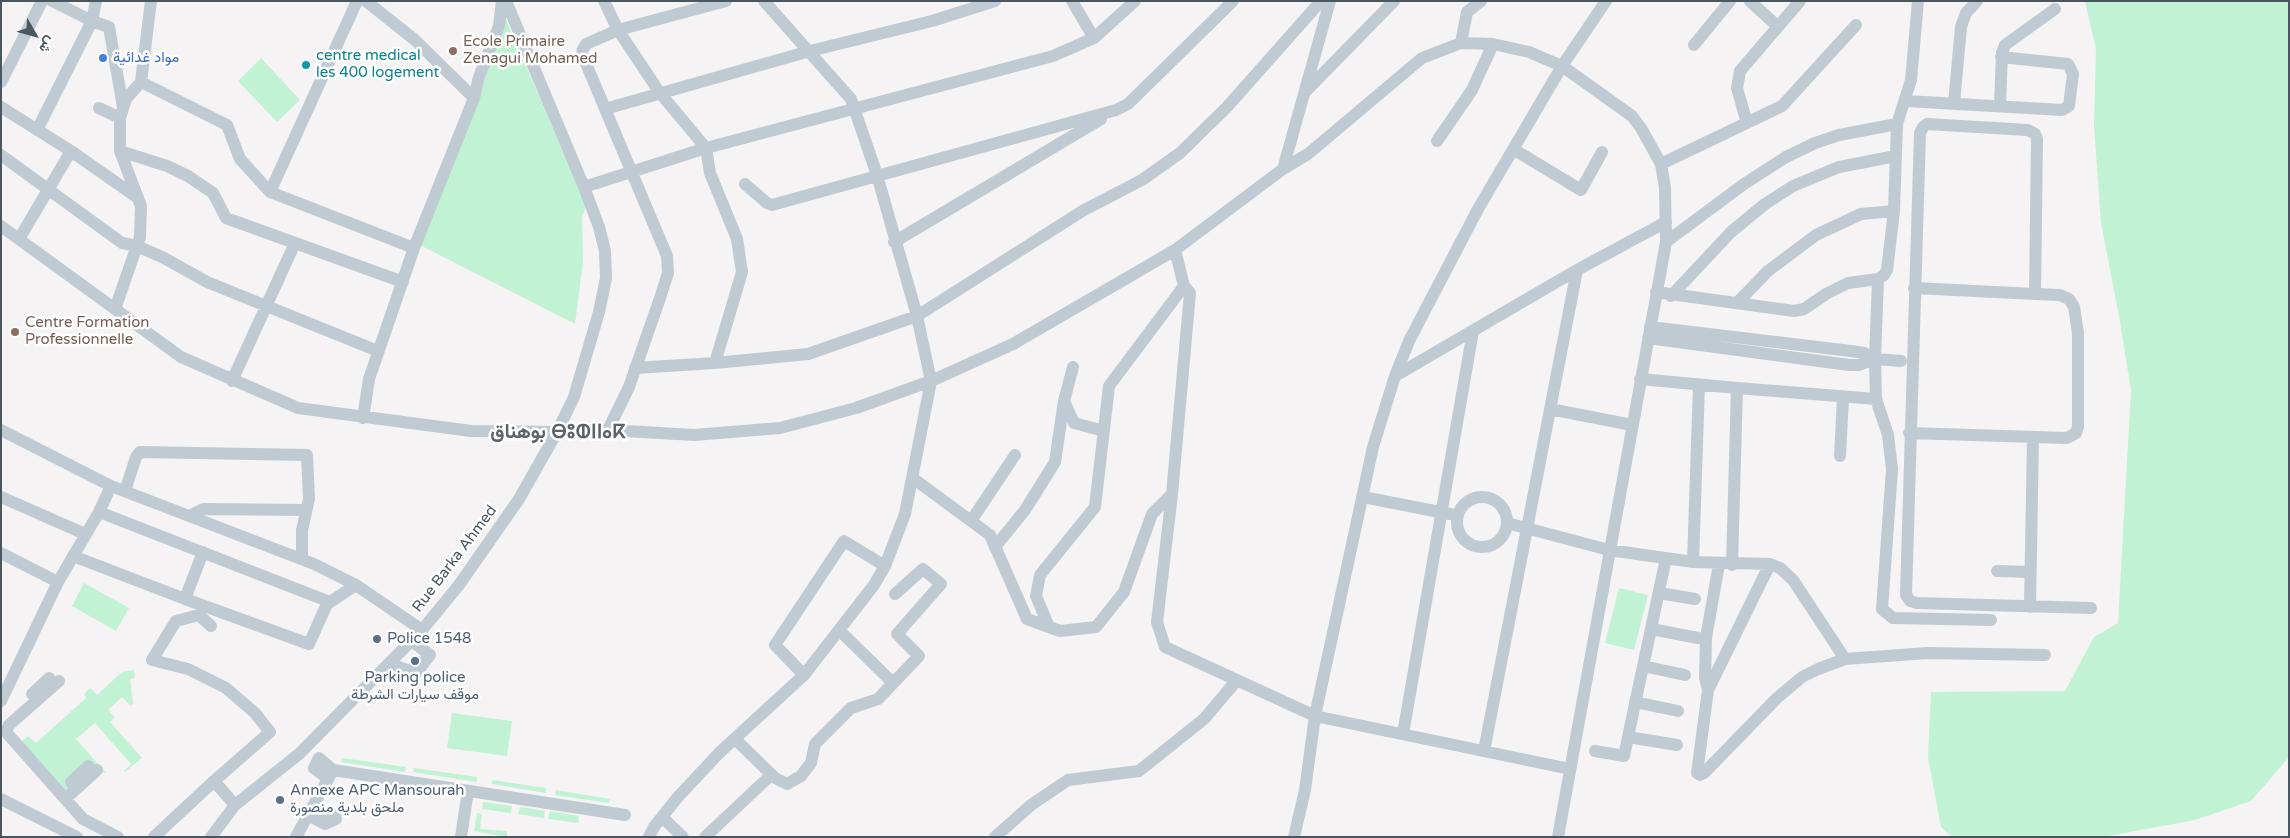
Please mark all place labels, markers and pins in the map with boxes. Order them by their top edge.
place label: Ecole Primaire Zenagui Mohamed [463,33,598,68]
marker: Ecole Primaire Zenagui Mohamed [447,45,459,57]
place label: centre medical les 400 logement [316,47,439,82]
place label: مواد غدائية [113,49,179,67]
marker: مواد غدائية [97,52,109,64]
marker: centre medical les 400 logement [300,59,312,71]
place label: Centre Formation Professionnelle [25,314,149,349]
marker: Centre Formation Professionnelle [9,326,21,338]
place label: Police 1548 [387,630,471,648]
marker: Police 1548 [371,633,383,645]
marker: Parking police موقف سيارات الشرطة [409,655,421,667]
place label: Parking police موقف سيارات الشرطة [351,669,479,704]
place label: Annexe APC Mansourah ملحق بلدية منصورة [290,782,464,817]
marker: Annexe APC Mansourah ملحق بلدية منصورة [274,794,286,806]

